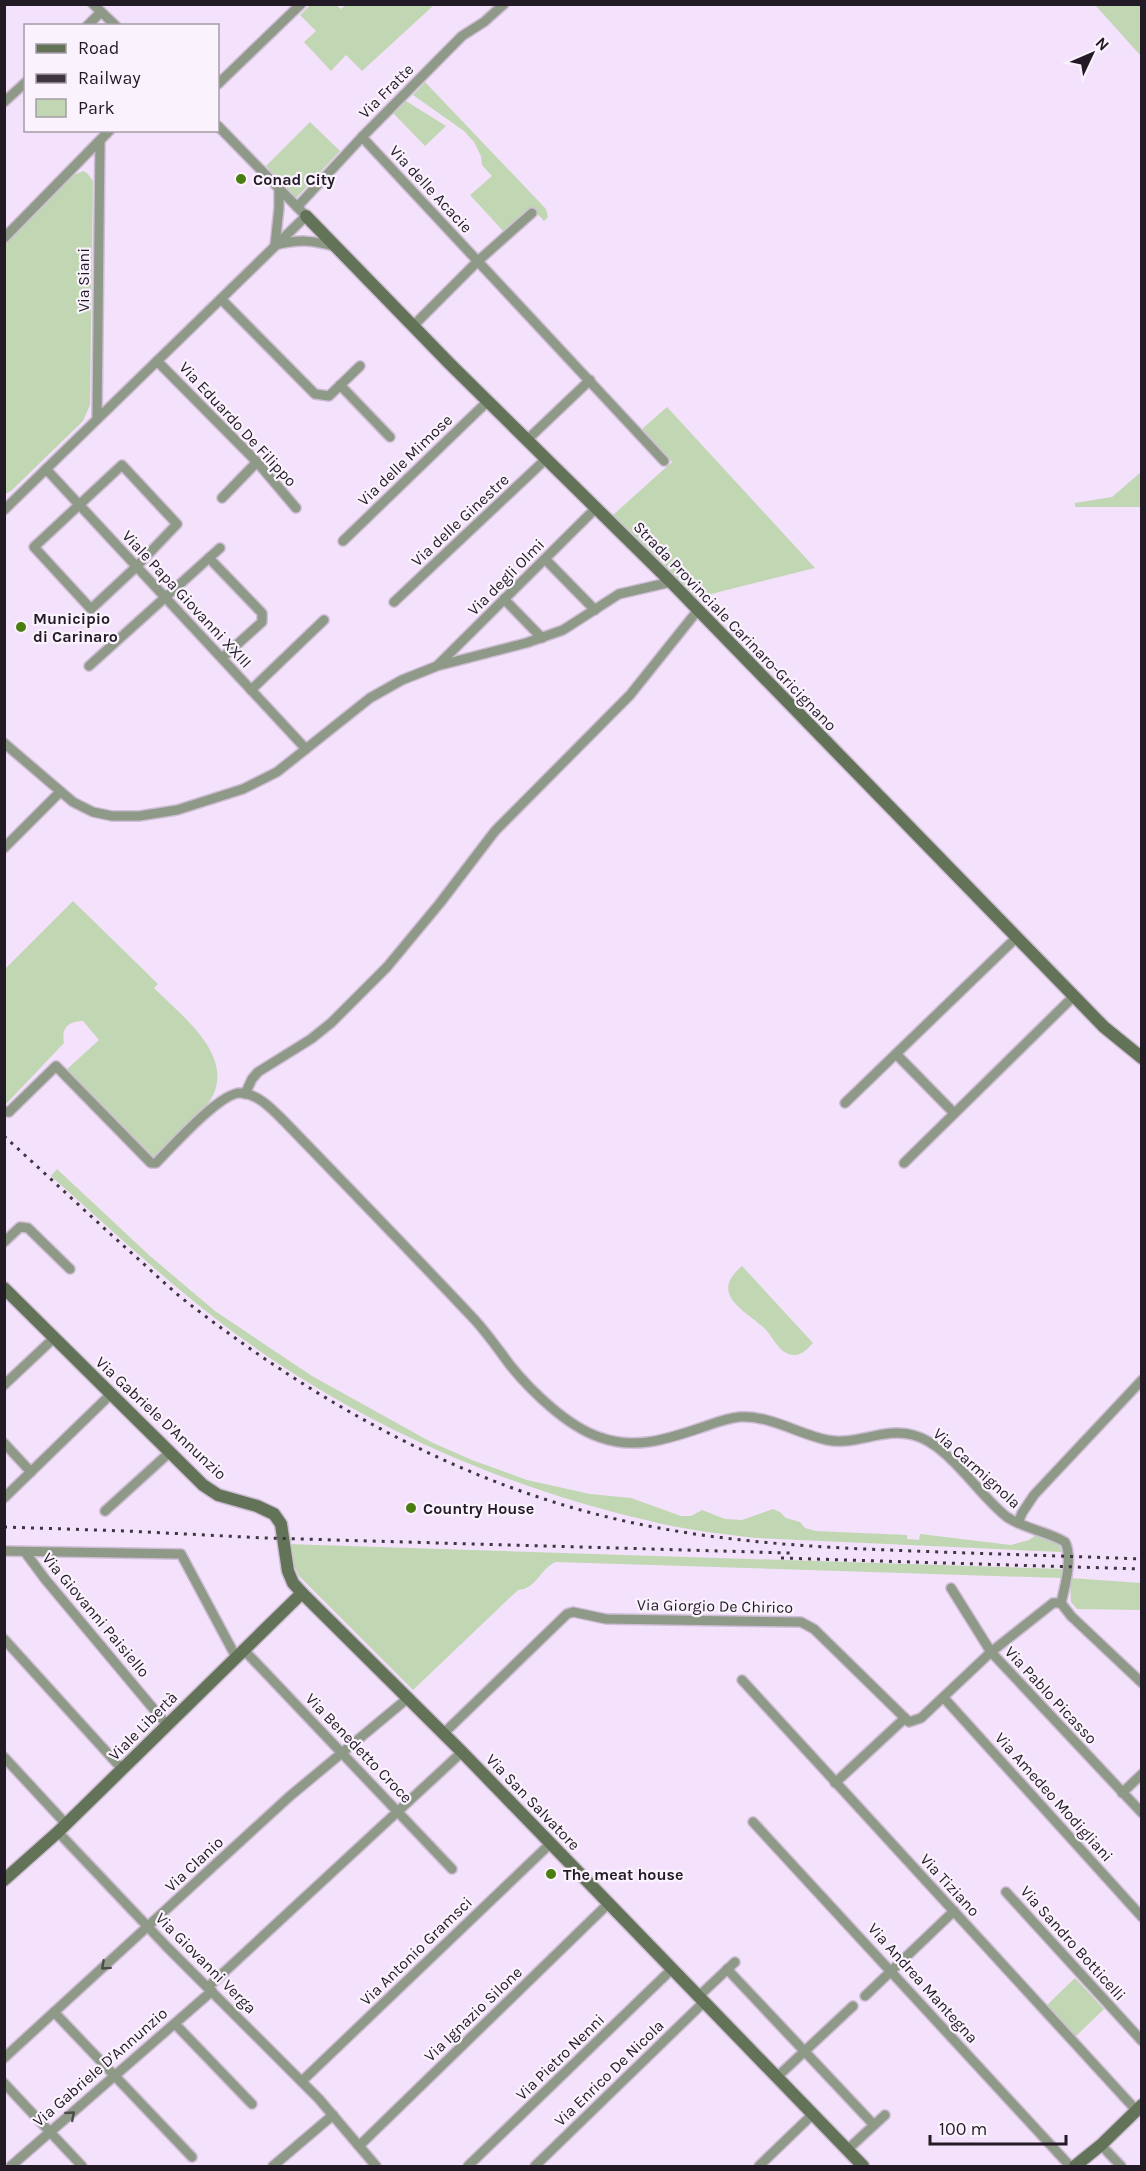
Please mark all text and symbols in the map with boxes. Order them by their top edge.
legend [24,24,219,132]
north arrow [1062,24,1122,84]
text: N [1092,33,1113,55]
text: Road [78,37,119,59]
street label: Via Fratte [355,60,417,122]
text: Railway [78,67,141,89]
text: Park [78,97,115,119]
street label: Via delle Acacie [386,141,476,237]
place label: Conad City [253,170,335,189]
marker: Conad City [234,172,248,186]
street label: Via Siani [74,248,93,312]
street label: Via Eduardo De Filippo [175,358,301,490]
street label: Via delle Mimose [354,410,456,510]
street label: Via delle Ginestre [407,470,513,570]
street label: Strada Provinciale Carinaro-Gricignano [630,517,840,735]
street label: Viale Papa Giovanni XXIII [118,526,256,672]
street label: Via degli Olmi [464,535,548,619]
place label: Municipio di Carinaro [33,609,118,646]
marker: Municipio di Carinaro [14,620,28,634]
street label: Via Gabriele D'Annunzio [92,1352,230,1484]
street label: Via Carmignola [929,1424,1025,1512]
place label: Country House [423,1499,534,1518]
marker: Country House [404,1501,418,1515]
street label: Via Giovanni Paisiello [38,1549,154,1681]
street label: Via Giorgio De Chirico [637,1595,793,1617]
street label: Via Pablo Picasso [1001,1642,1101,1748]
street label: Viale Libertà [105,1688,181,1764]
street label: Via Benedetto Croce [302,1689,416,1807]
street label: Via Amedeo Modigliani [991,1729,1117,1865]
street label: Via San Salvatore [482,1750,584,1854]
street label: Via Clanio [161,1832,227,1896]
street label: Via Tiziano [916,1850,984,1920]
place label: The meat house [563,1865,683,1884]
marker: The meat house [544,1867,558,1881]
street label: Via Sandro Botticelli [1016,1882,1130,2004]
street label: Via Antonio Gramsci [356,1893,476,2009]
street label: Via Giovanni Verga [152,1909,260,2017]
street label: Via Andrea Mantegna [864,1919,982,2047]
one-way arrow [101,1959,111,1970]
street label: Via Ignazio Silone [420,1962,526,2066]
street label: Via Gabriele D'Annunzio [29,2003,171,2131]
street label: Via Pietro Nenni [512,2010,608,2104]
street label: Via Enrico De Nicola [550,2016,668,2130]
scale bar [930,2108,1066,2146]
one-way arrow [64,2111,75,2122]
text: 100 m [939,2118,987,2140]

